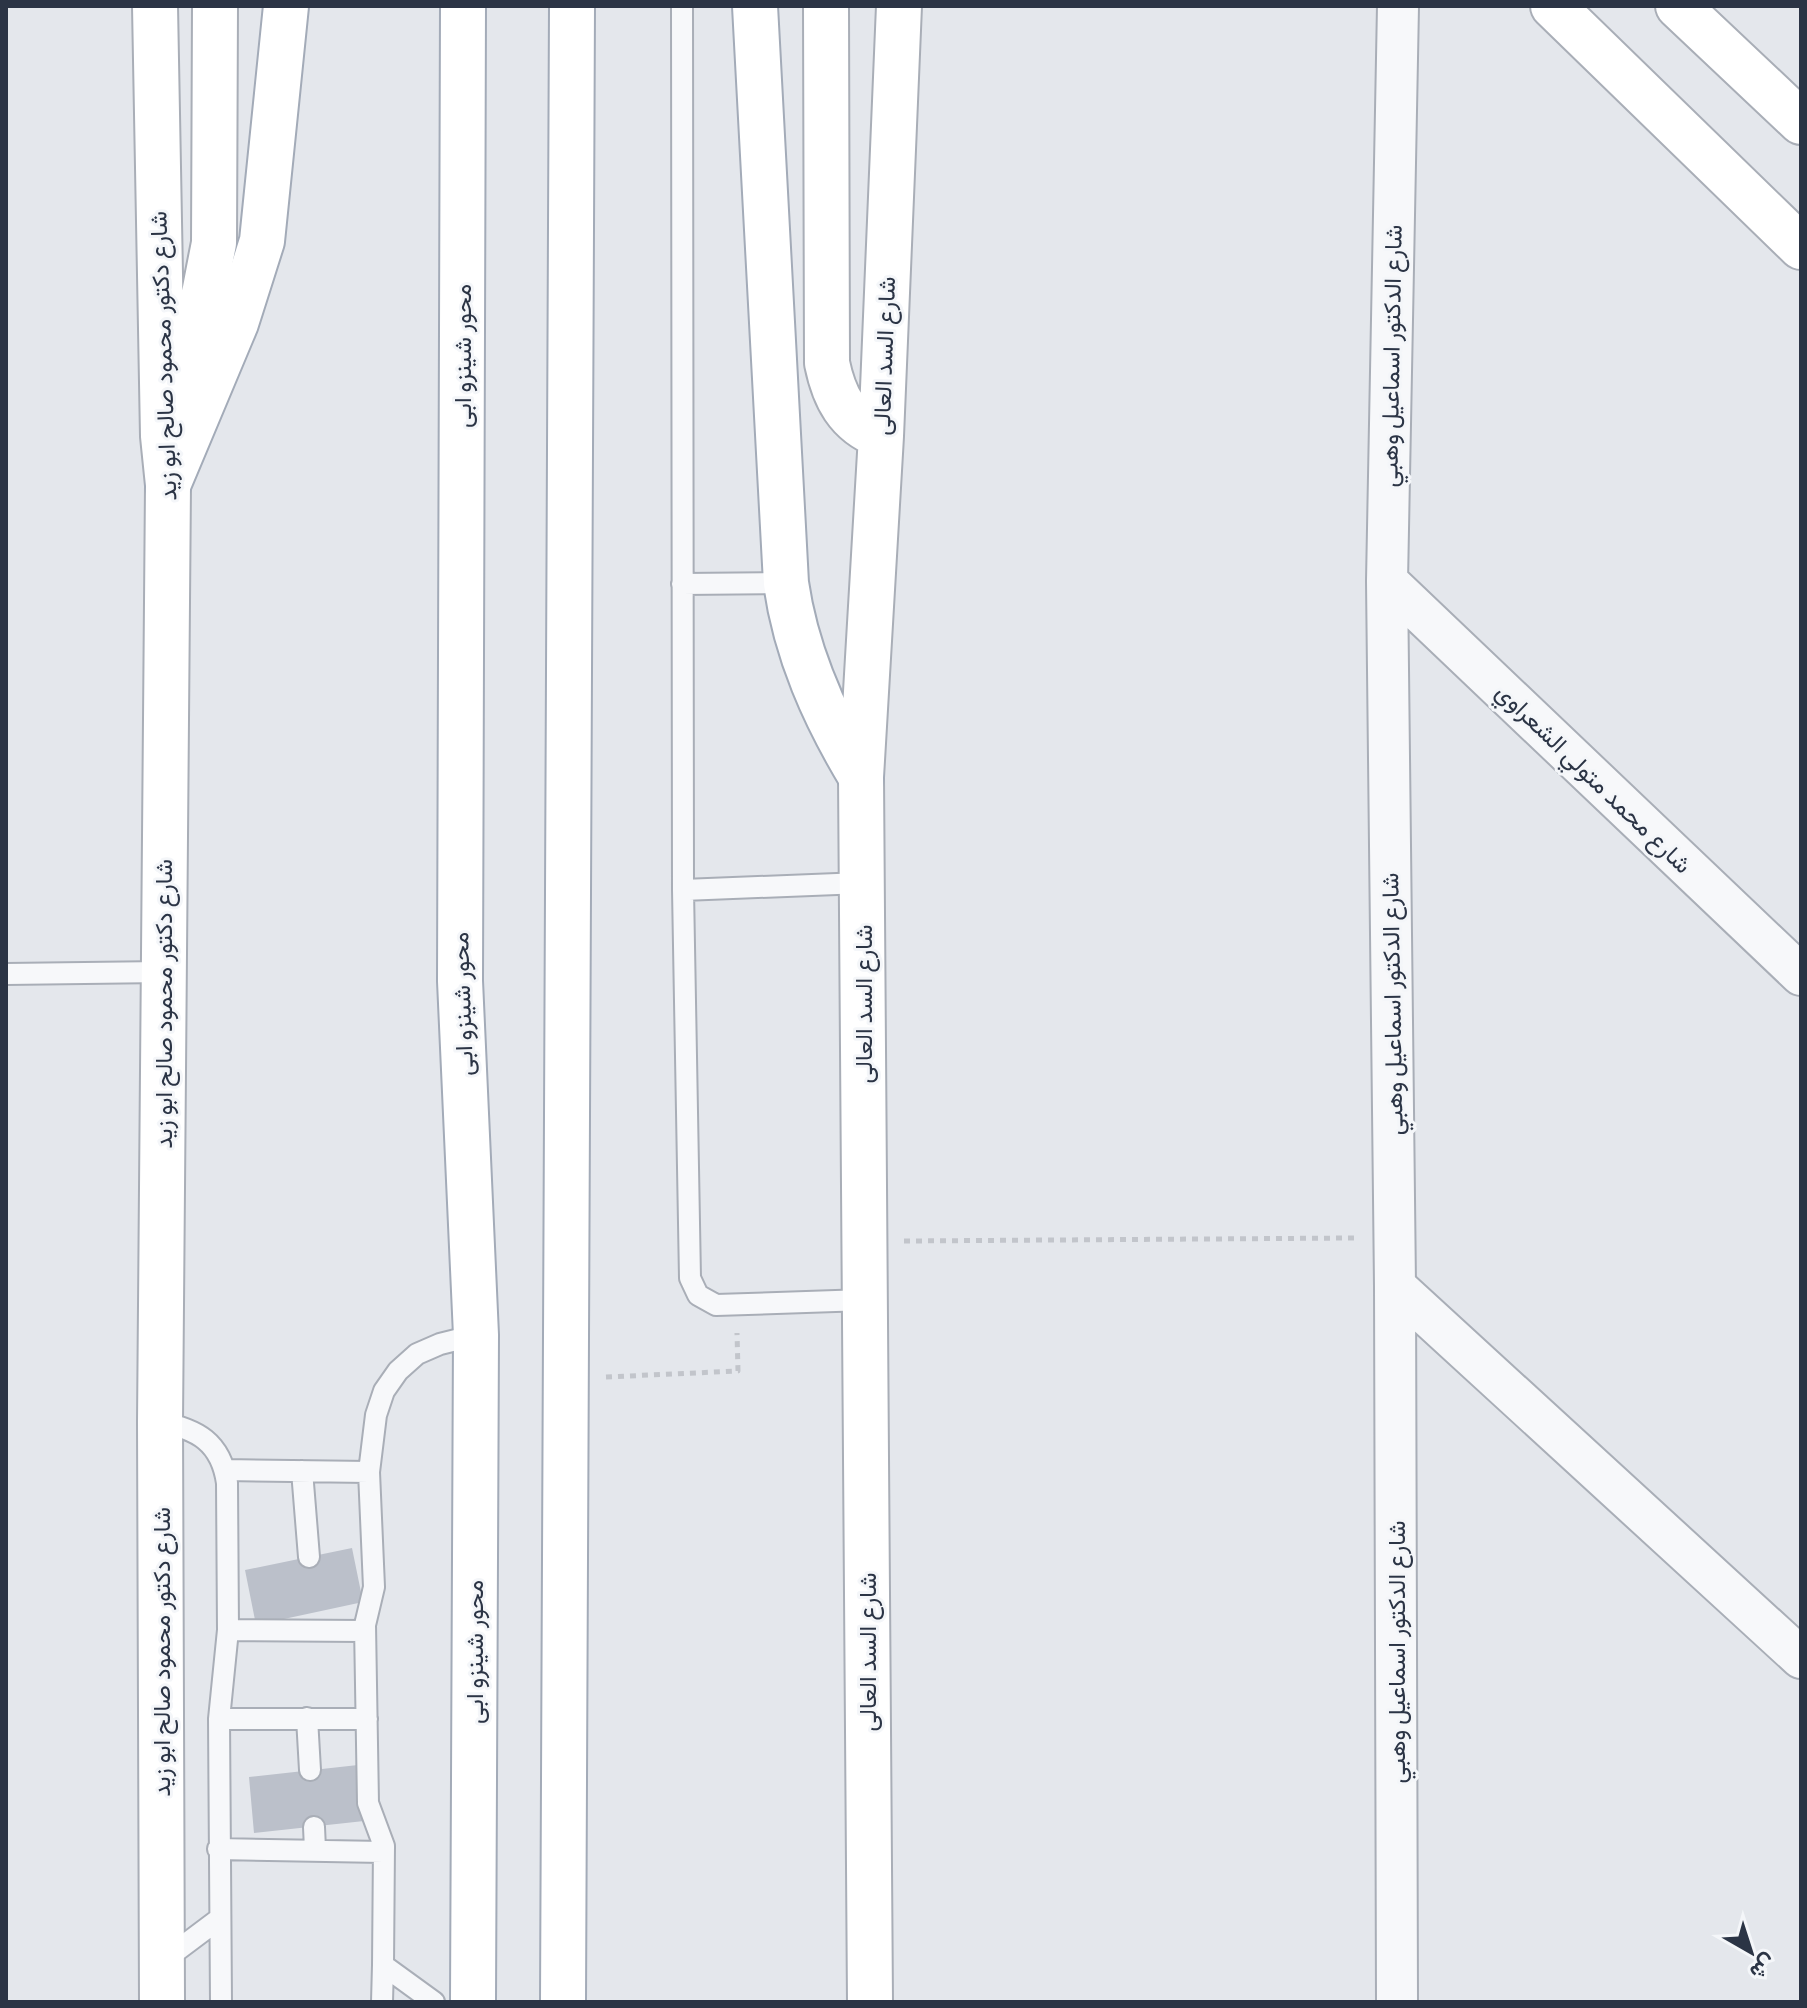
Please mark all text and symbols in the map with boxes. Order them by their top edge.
street label: شارع دكتور محمود صالح ابو زيد [142,211,186,501]
street label: شارع الدكتور اسماعيل وهبي [1373,224,1413,488]
street label: شارع السد العالى [866,276,903,436]
street label: محور شينزو ابى [447,284,478,428]
street label: شارع محمد متولي الشعراوي [1487,676,1699,883]
street label: شارع دكتور محمود صالح ابو زيد [148,859,181,1149]
street label: شارع الدكتور اسماعيل وهبي [1374,872,1414,1136]
street label: شارع السد العالى [848,925,880,1083]
street label: محور شينزو ابى [444,932,480,1076]
street label: شارع دكتور محمود صالح ابو زيد [146,1507,179,1797]
street label: شارع الدكتور اسماعيل وهبي [1381,1521,1416,1783]
street label: شارع السد العالى [852,1573,884,1731]
street label: محور شينزو ابى [459,1580,490,1724]
north arrow [1711,1912,1791,1992]
text: ش [1745,1948,1783,1987]

